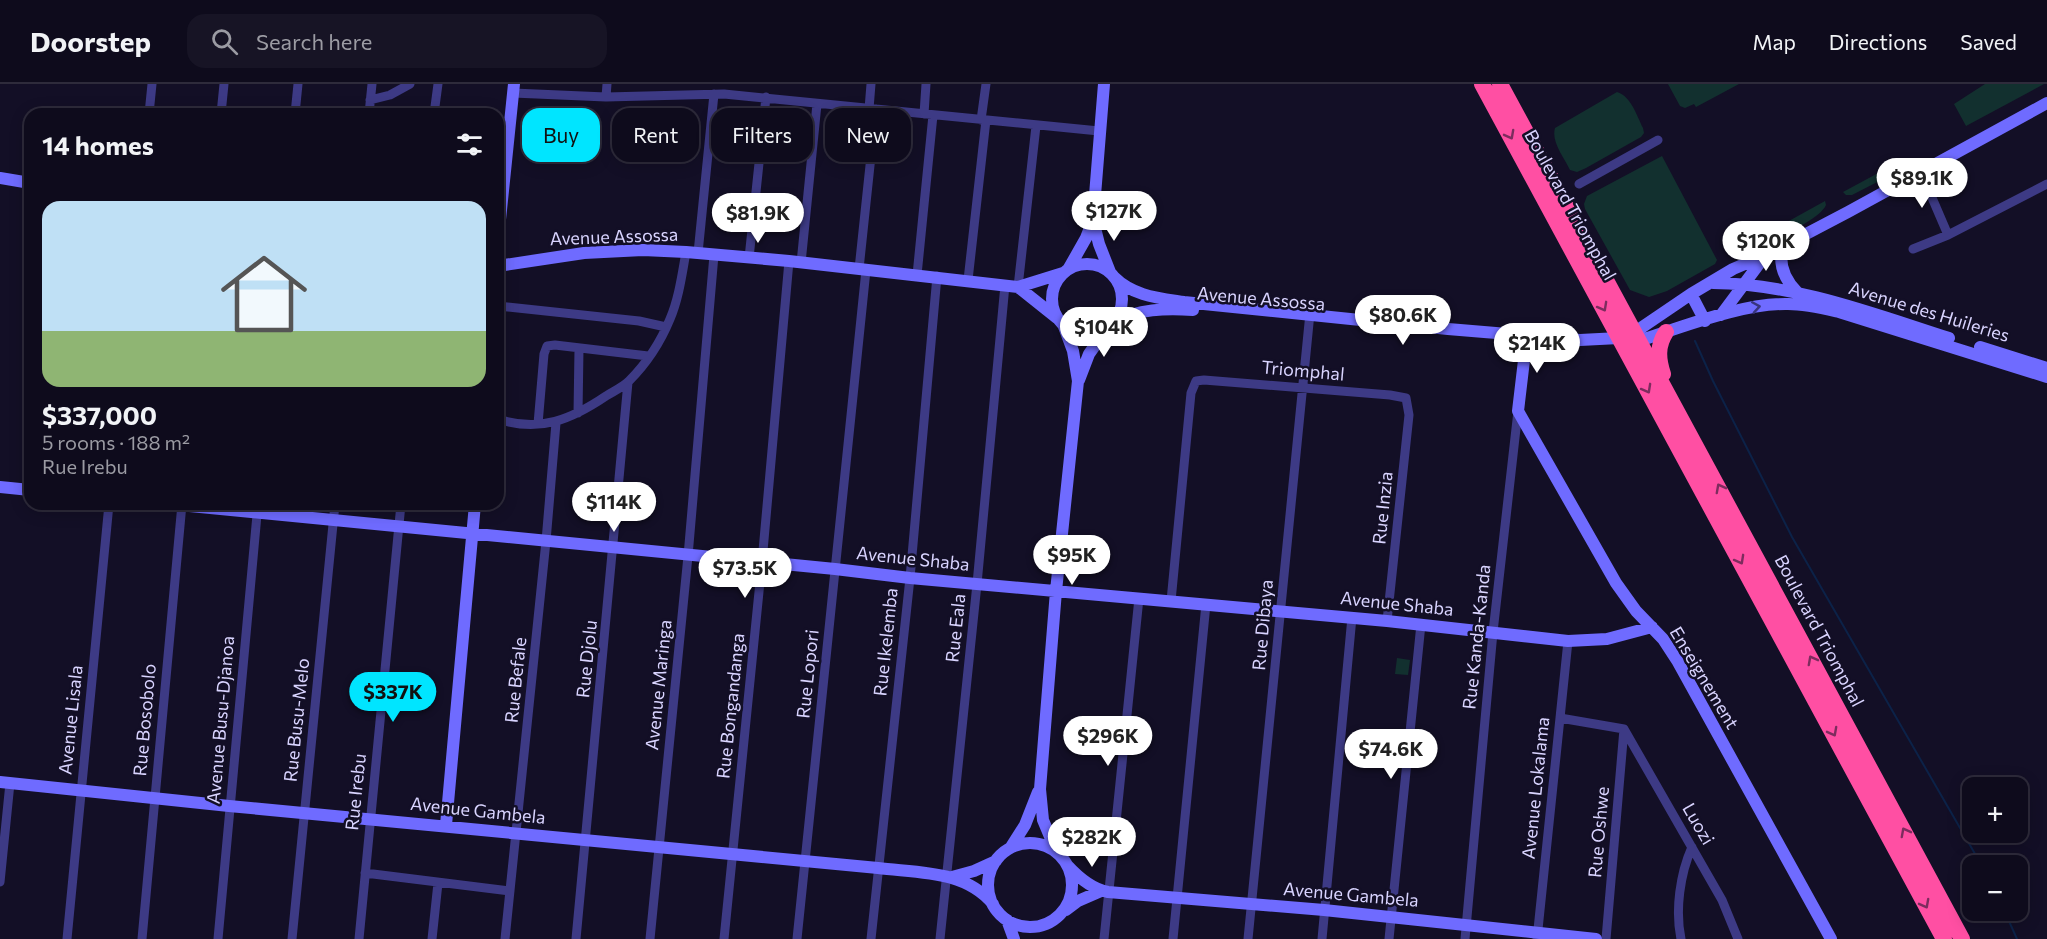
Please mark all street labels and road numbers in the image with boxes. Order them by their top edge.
street label: Boulevard Triomphal [1520,125,1621,284]
street label: Avenue Assossa [549,223,679,249]
street label: Avenue des Huileries [1846,276,2012,346]
street label: Avenue Assossa [1196,281,1326,315]
street label: Triomphal [1261,355,1346,385]
street label: Rue Inzia [1367,470,1397,545]
street label: Avenue Shaba [855,541,971,575]
street label: Boulevard Triomphal [1771,551,1869,710]
street label: Rue Kanda-Kanda [1457,563,1495,711]
street label: Rue Dibaya [1247,579,1277,671]
street label: Avenue Shaba [1339,586,1455,620]
street label: Rue Ikelemba [868,587,902,697]
street label: Rue Eala [940,592,970,663]
street label: Rue Djolu [571,619,601,699]
street label: Avenue Maringa [640,619,676,751]
street label: Enseignement [1666,622,1744,733]
street label: Rue Lopori [791,628,823,719]
street label: Rue Bongandanga [711,632,749,780]
street label: Avenue Busu-Djanoa [202,635,238,805]
street label: Rue Befale [500,636,530,724]
street label: Rue Busu-Melo [279,657,313,783]
street label: Rue Bosobolo [128,663,160,777]
street label: Avenue Lisala [53,664,87,776]
street label: Avenue Lokalama [1517,716,1553,860]
street label: Rue Irebu [340,752,370,831]
street label: Rue Oshwe [1583,785,1613,878]
street label: Avenue Gambela [409,792,547,828]
street label: Luozi [1678,799,1720,848]
street label: Avenue Gambela [1282,877,1420,911]

